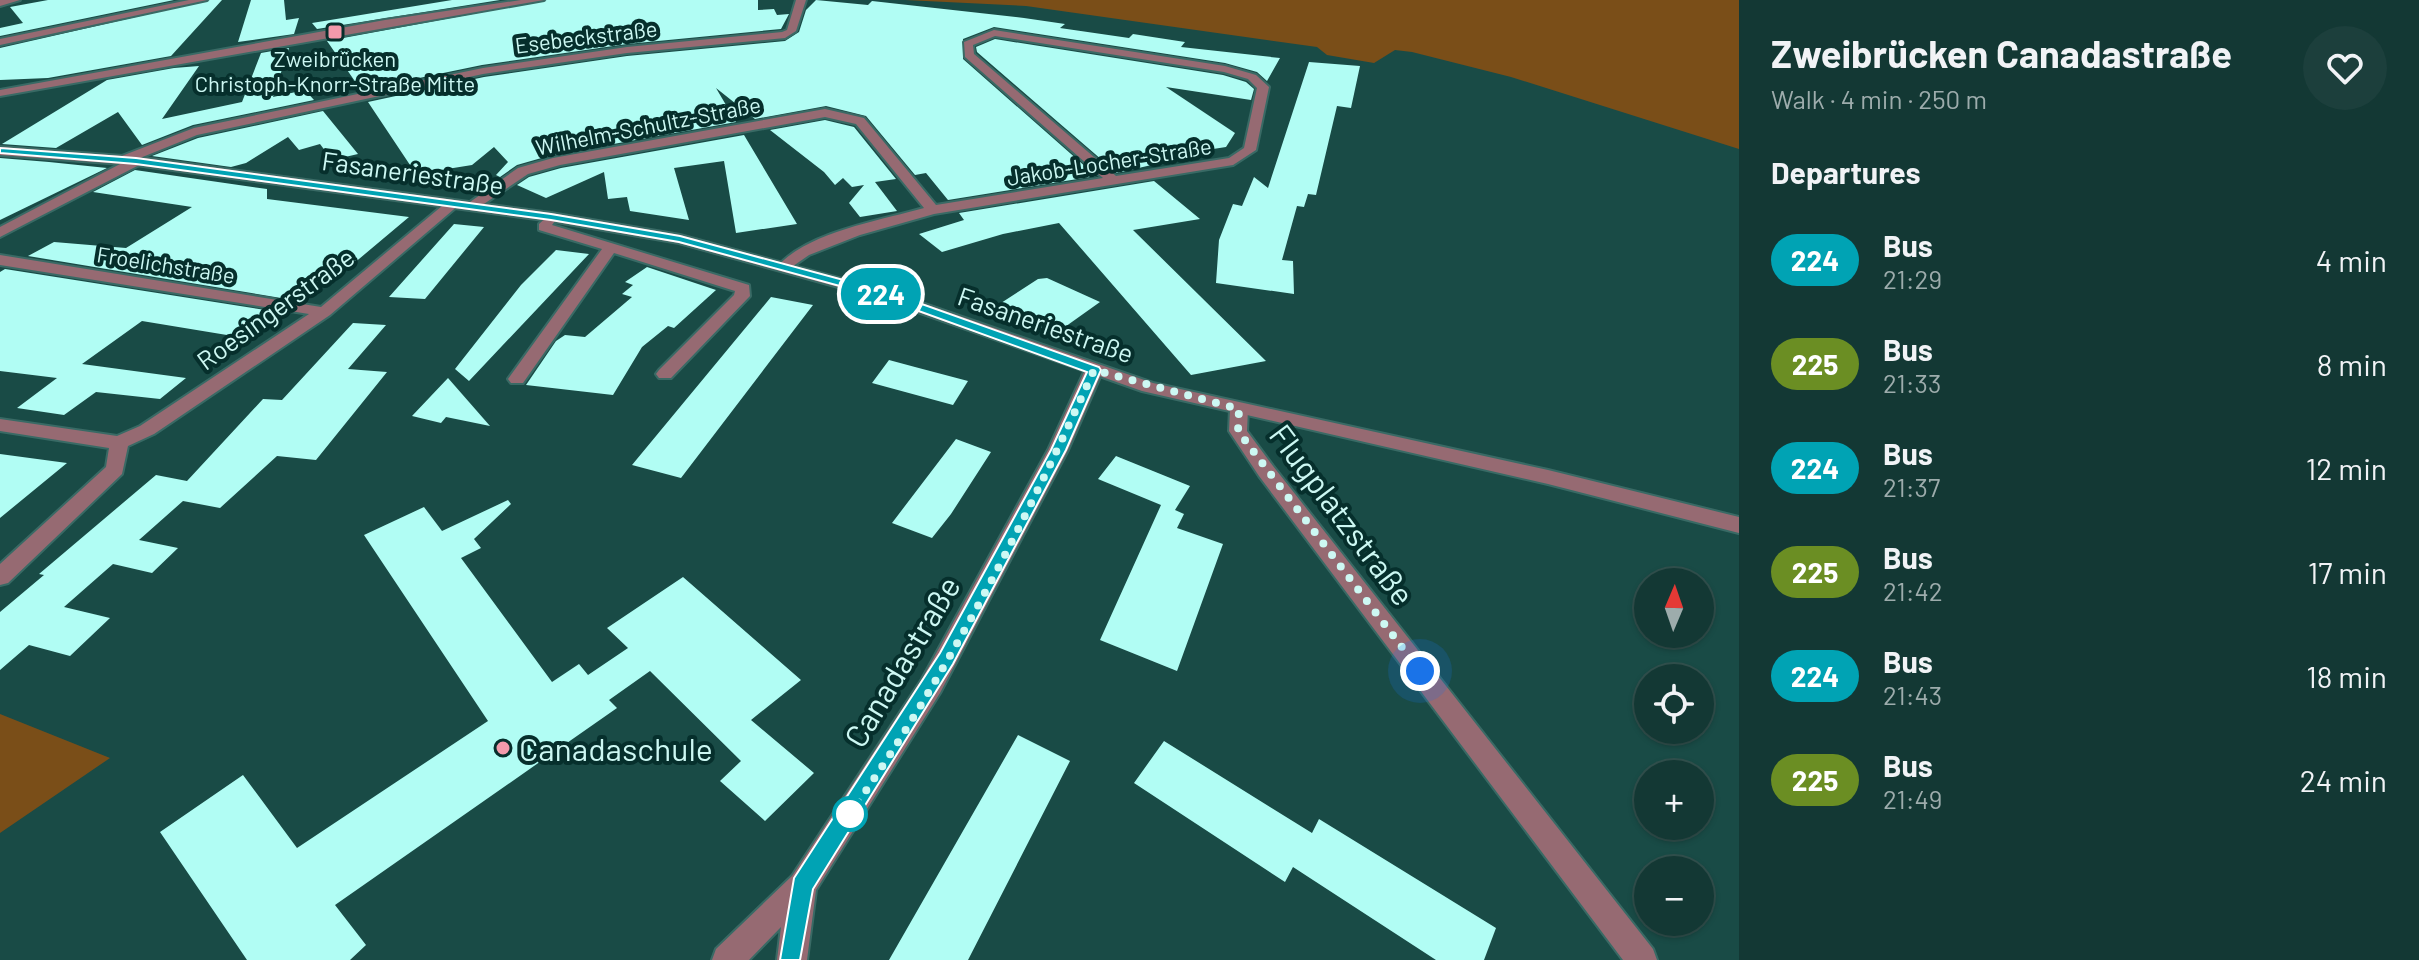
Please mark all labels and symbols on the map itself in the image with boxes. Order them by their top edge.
street label: Esebeckstraße [513,14,659,58]
marker: Zweibrücken Christoph-Knorr-Straße Mitte [326,23,344,41]
place label: Zweibrücken Christoph-Knorr-Straße Mitte [195,45,475,96]
street label: Wilhelm-Schultz-Straße [533,90,763,160]
street label: Jakob-Locher-Straße [1005,132,1213,190]
street label: Fasaneriestraße [320,144,506,200]
street label: Froelichstraße [95,240,237,288]
street label: Roesingerstraße [190,241,360,375]
line badge: 224 [835,268,927,320]
street label: Fasaneriestraße [954,279,1138,369]
street label: Flugplatzstraße [1263,416,1423,612]
north arrow [1634,568,1714,648]
street label: Canadastraße [835,569,967,753]
your location [1400,651,1440,691]
place label: Canadaschule [519,729,713,767]
marker: Canadaschule [494,739,512,757]
unlabelled marker [833,797,867,831]

